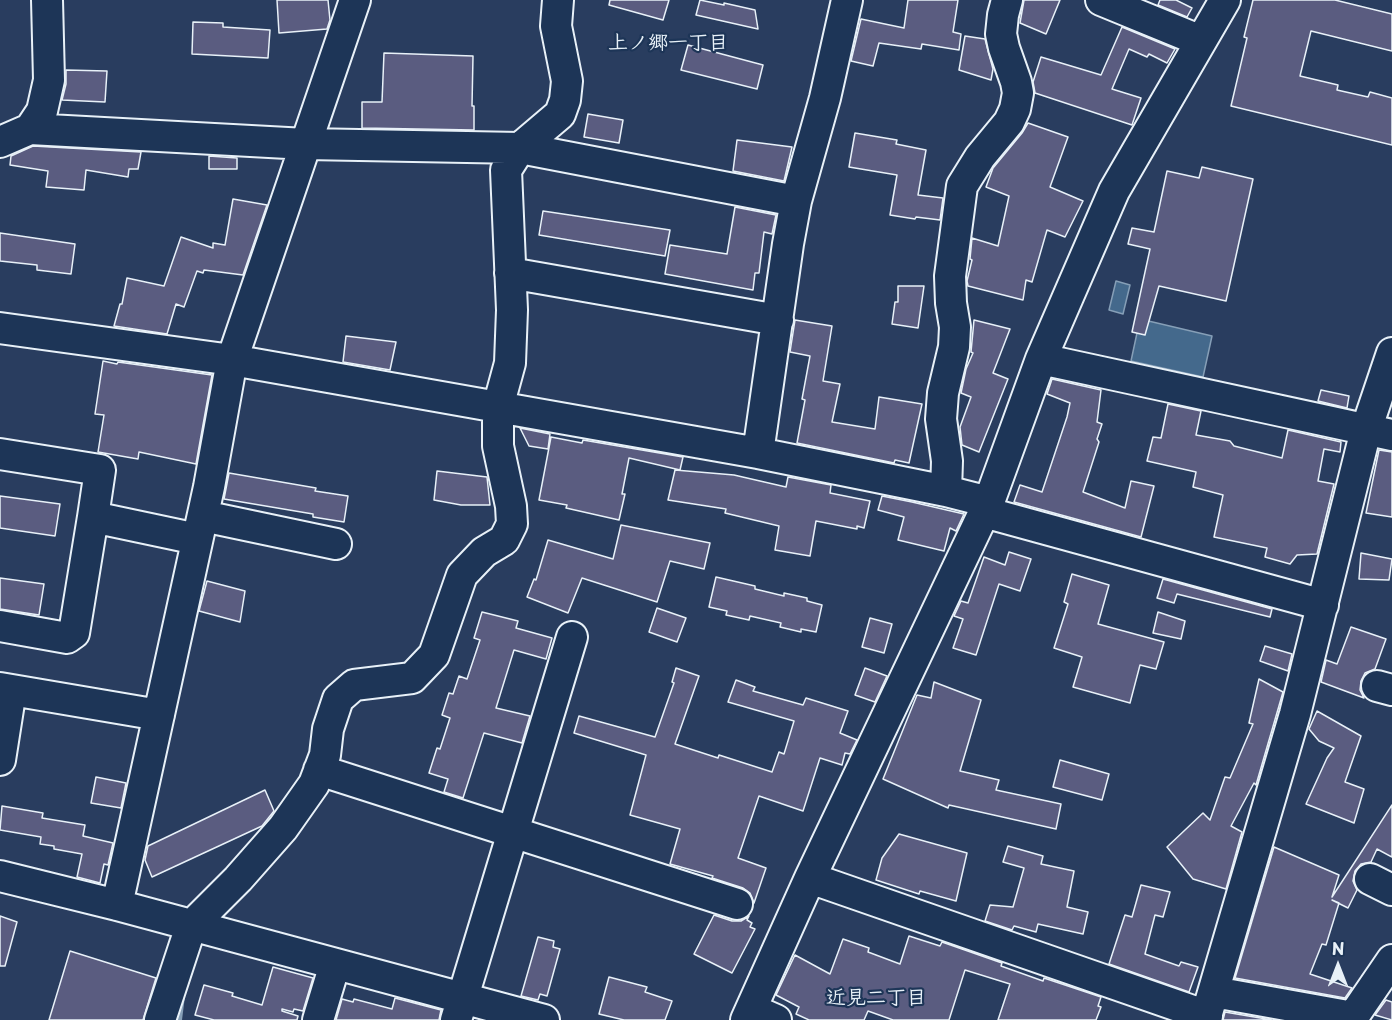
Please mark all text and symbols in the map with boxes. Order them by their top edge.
district label: 上ノ郷一丁目 [608,31,728,55]
north arrow [1308,936,1368,996]
text: N [1332,936,1344,960]
district label: 近見二丁目 [826,986,926,1010]

